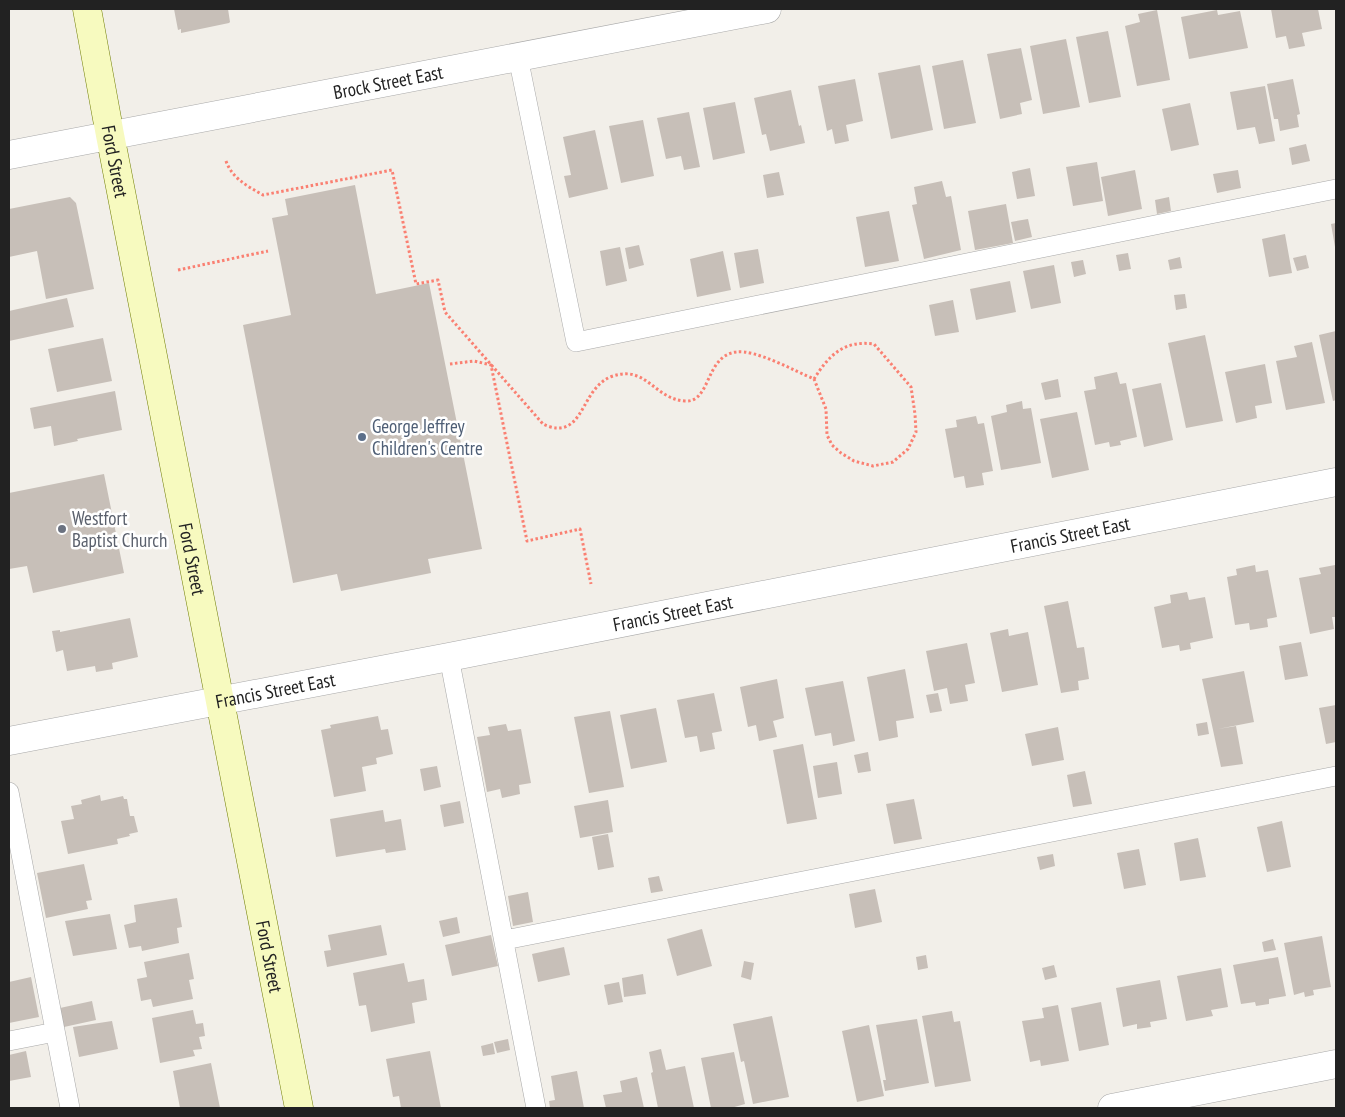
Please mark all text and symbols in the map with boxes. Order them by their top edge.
street label: Brock Street East [331,60,446,104]
street label: Ford Street [96,123,134,200]
place label: George Jeffrey Children's Centre [372,414,483,460]
marker: George Jeffrey Children's Centre [356,431,368,443]
place label: Westfort Baptist Church [72,506,167,552]
street label: Francis Street East [1008,511,1133,558]
street label: Ford Street [174,521,211,598]
marker: Westfort Baptist Church [56,523,68,535]
street label: Francis Street East [611,589,735,636]
street label: Francis Street East [213,667,338,713]
street label: Ford Street [251,918,288,995]

